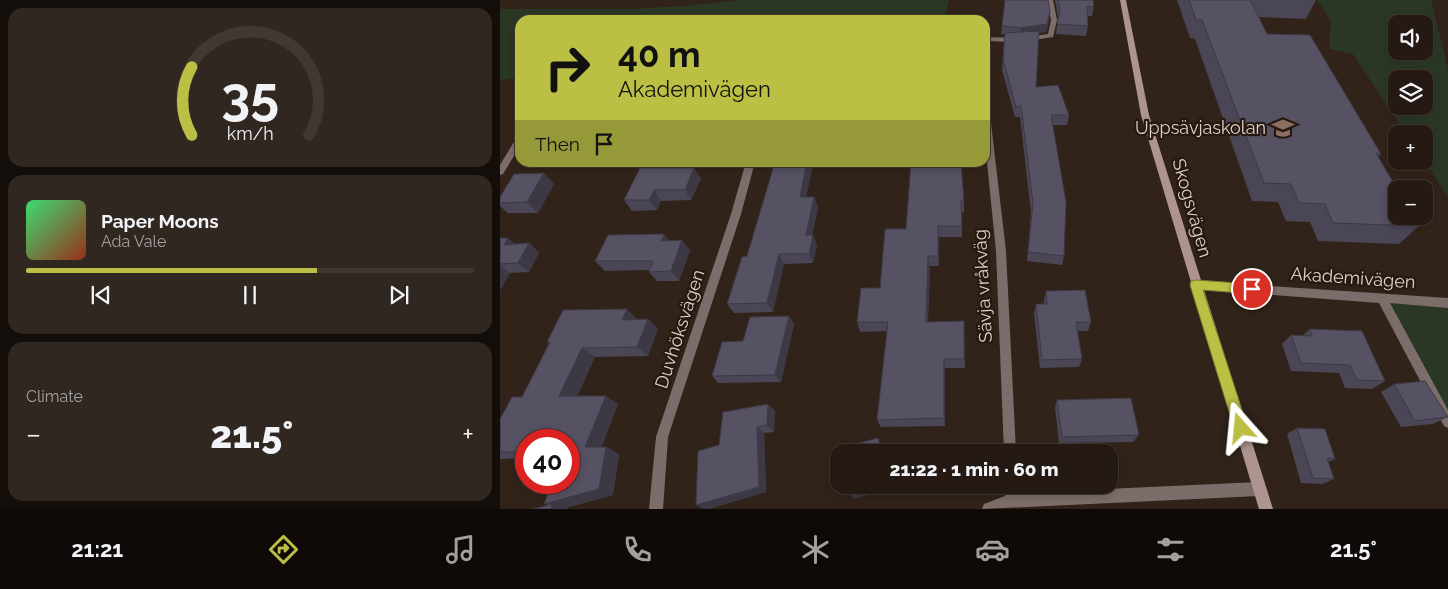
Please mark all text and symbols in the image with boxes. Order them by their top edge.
map controls [1388,15,1433,225]
button: sound [1388,15,1433,60]
text: 40 m [618,34,700,75]
icon: right [535,35,600,100]
text: 35 [221,65,279,126]
button: layers [1388,70,1433,115]
text: Akademivägen [618,76,771,102]
school or university icon: Uppsävjaskolan [1270,115,1296,141]
place label: Uppsävjaskolan [1135,117,1266,138]
text: km/h [226,123,274,144]
button: + [1388,125,1433,170]
icon: arrive [590,130,618,158]
text: Then [535,133,580,155]
street label: Skogsvägen [1168,156,1217,260]
button: − [1388,180,1433,225]
text: Paper Moons [101,210,219,232]
street label: Sävja vråkväg [969,229,996,343]
text: Ada Vale [101,232,166,251]
street label: Akademivägen [1290,263,1416,292]
street label: Duvhöksvägen [650,267,709,391]
pin [1231,268,1273,310]
icon: arrive [1238,275,1266,303]
icon: previous [87,281,115,309]
icon: pause [236,281,264,309]
icon: next [385,281,413,309]
text: Climate [26,387,83,406]
position arrow [1214,401,1266,453]
text: 21.5° [210,412,293,457]
text: − [26,418,41,451]
text: + [462,418,474,451]
speed limit sign: 40 [515,429,580,494]
text: 21:22 · 1 min · 60 m [889,458,1059,480]
icon: directions [266,532,301,567]
icon: music [443,532,478,567]
icon: phone [620,532,655,567]
icon: climate [798,532,833,567]
icon: car [975,532,1010,567]
icon: filters [1153,532,1188,567]
text: 21:21 [71,536,123,562]
text: 21.5° [1330,536,1377,562]

